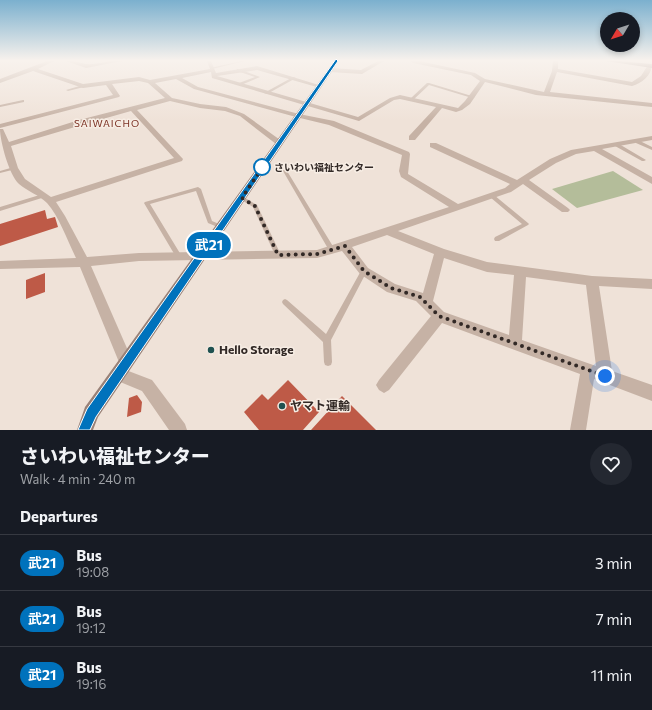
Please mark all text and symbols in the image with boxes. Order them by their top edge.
north arrow [600,12,640,52]
map controls [600,12,640,52]
district label: SAIWAICHO [74,117,140,129]
marker: さいわい福祉センター [253,158,271,176]
place label: さいわい福祉センター [274,161,374,173]
line badge: 武21 [186,232,232,258]
text: 武21 [195,236,223,253]
place label: Hello Storage [219,342,294,356]
marker: Hello Storage [206,345,216,355]
your location [595,366,615,386]
place label: ヤマト運輸 [290,398,350,412]
marker: ヤマト運輸 [277,401,287,411]
button: heart [590,443,632,485]
text: さいわい福祉センター [20,444,210,467]
text: Walk · 4 min · 240 m [20,471,135,487]
text: Departures [20,507,98,525]
text: Bus [76,546,102,564]
text: 武21 [28,554,56,571]
text: 3 min [595,554,632,572]
text: 19:08 [76,564,109,580]
text: Bus [76,602,102,620]
text: 武21 [28,610,56,627]
text: 7 min [596,610,632,628]
text: 19:12 [76,620,106,636]
text: Bus [76,658,102,676]
text: 武21 [28,666,56,683]
text: 11 min [591,666,632,684]
text: 19:16 [76,676,106,692]

